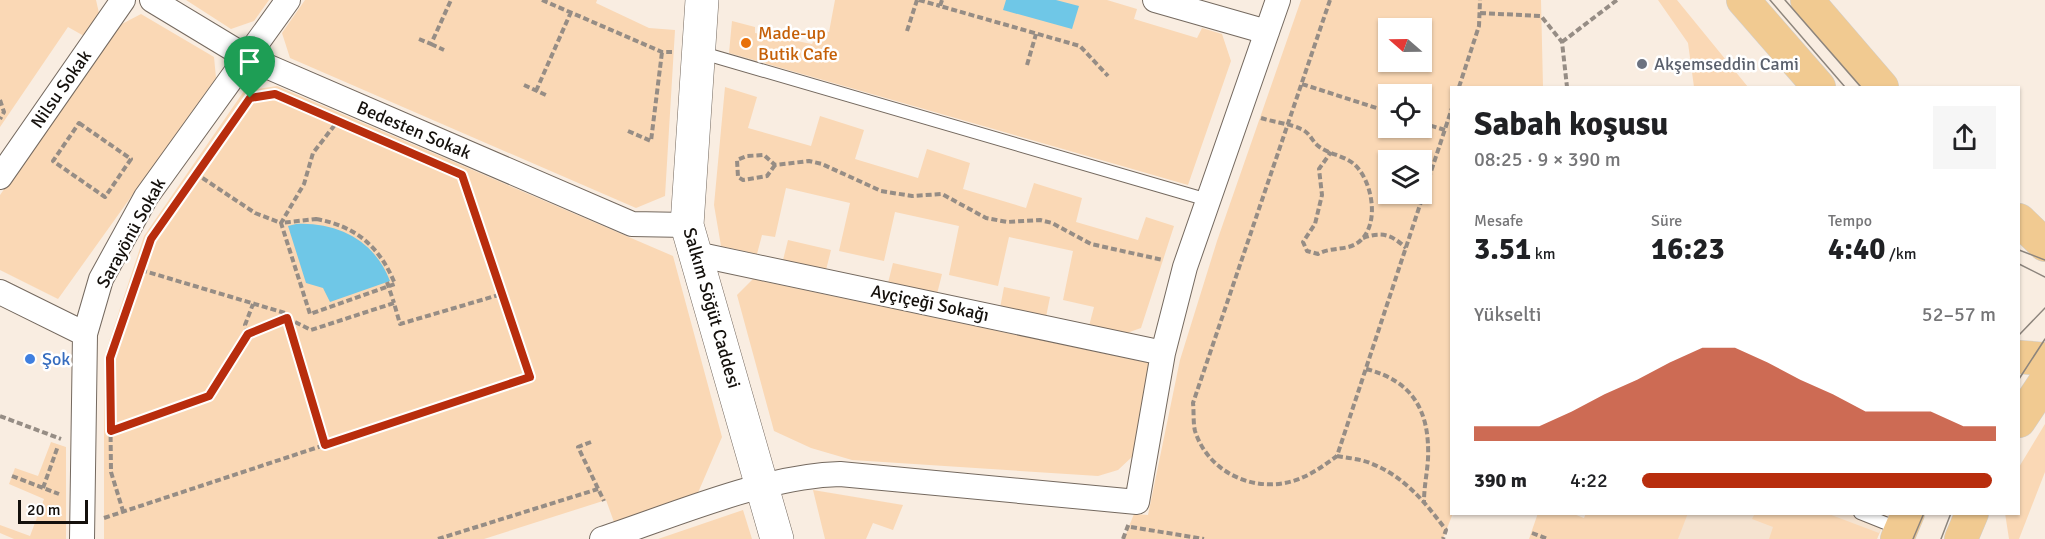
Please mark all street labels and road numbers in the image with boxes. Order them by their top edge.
street label: Nilsu Sokak [26,46,96,132]
street label: Bedesten Sokak [354,96,474,164]
street label: Sarayönü Sokak [92,174,170,292]
street label: Salkım Söğüt Caddesi [679,225,745,391]
street label: Ayçiçeği Sokağı [869,280,991,326]

